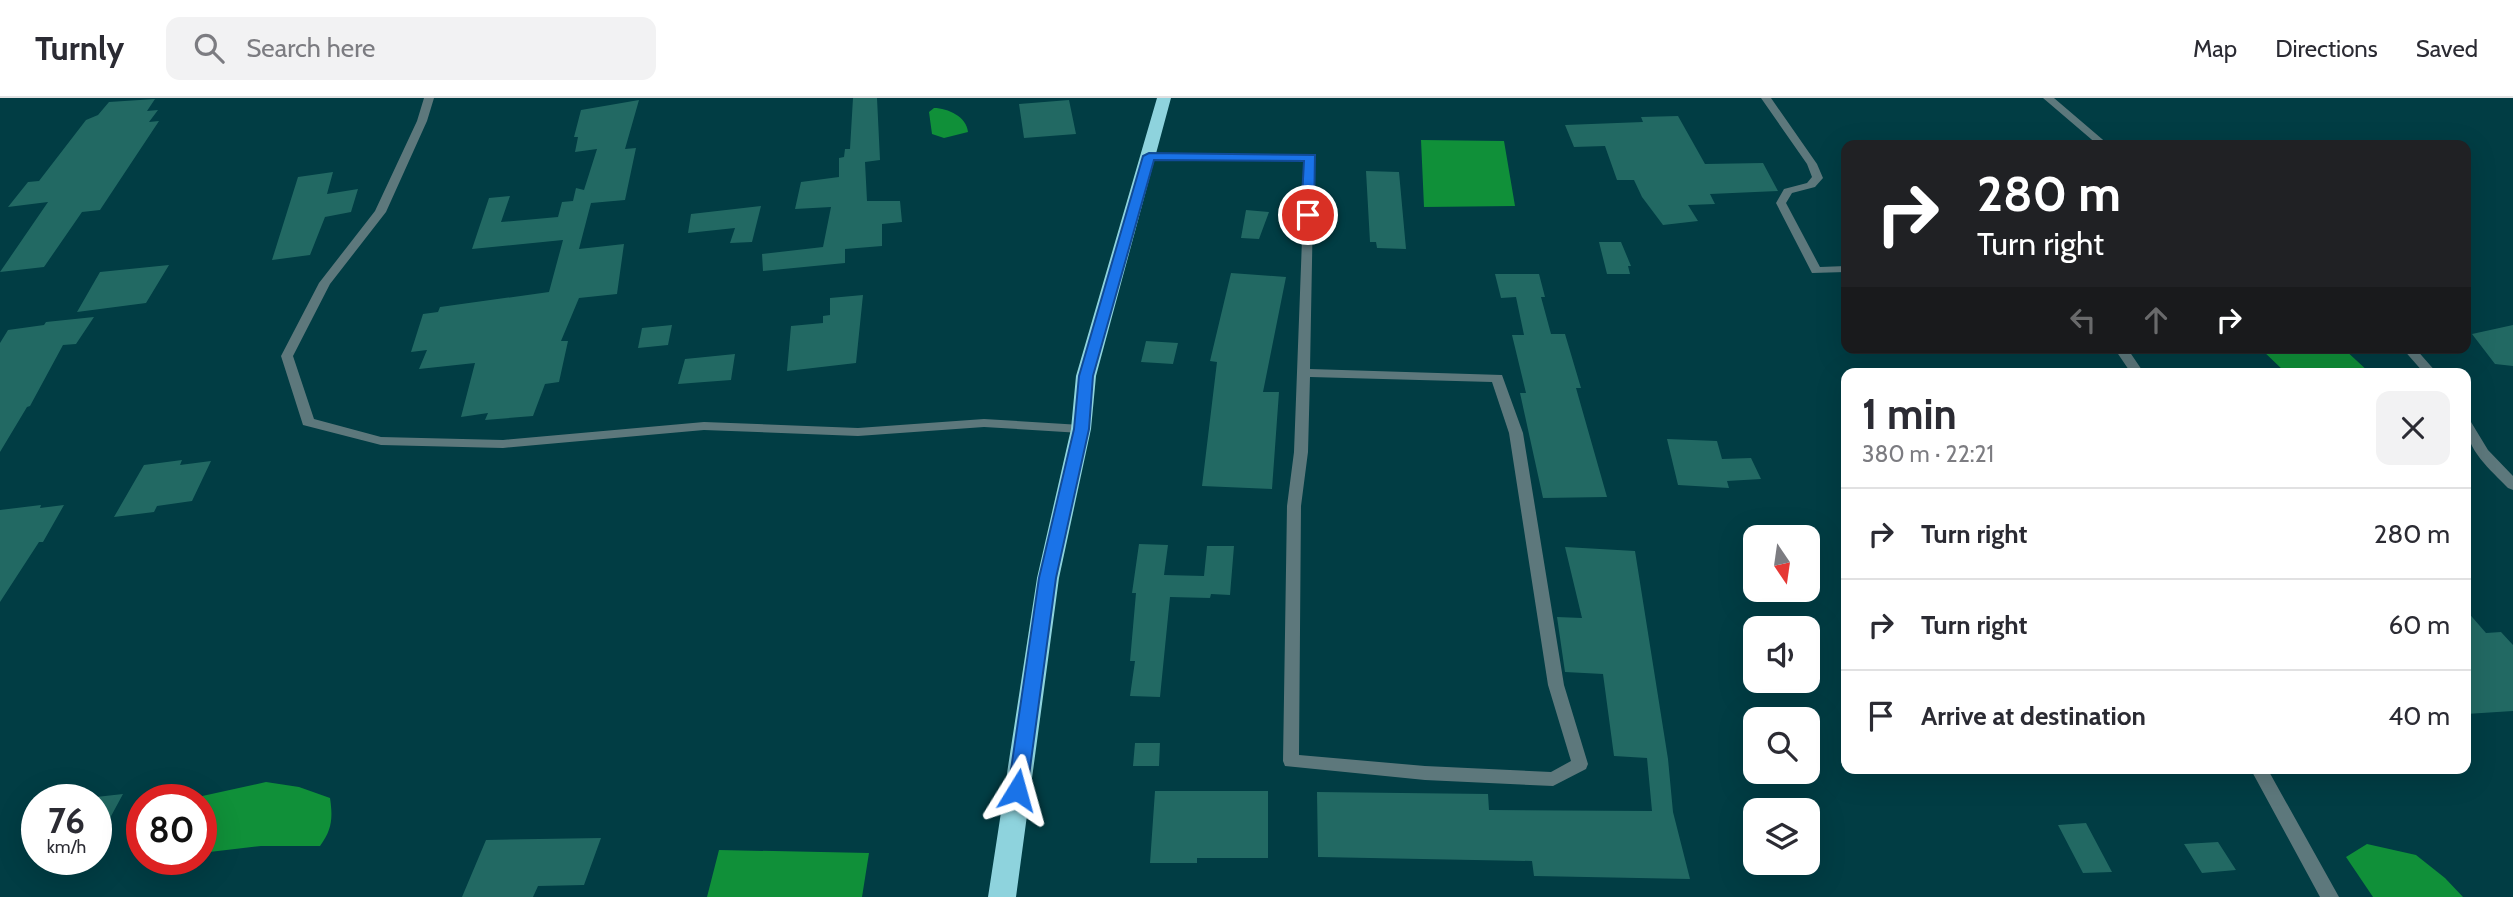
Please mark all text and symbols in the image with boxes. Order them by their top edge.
search box [166,17,656,80]
text: Turnly [35,28,124,68]
icon: search [190,29,228,67]
text: Search here [246,32,375,64]
text: Map [2193,34,2237,63]
text: Directions [2275,34,2378,63]
text: Saved [2416,34,2478,63]
text: 280 m [1977,164,2121,223]
icon: right [1862,168,1953,259]
pin [1278,185,1338,245]
icon: arrive [1289,196,1327,234]
text: Turn right [1977,224,2104,263]
icon: left [2064,301,2102,339]
icon: ahead [2137,301,2175,339]
icon: right [2210,301,2248,339]
text: 1 min [1862,388,1957,440]
button: close [2376,391,2450,465]
text: 380 m · 22:21 [1862,440,1994,468]
icon: right [1862,515,1900,553]
text: Turn right [1921,518,2027,550]
text: 280 m [2374,518,2450,550]
north arrow [1743,525,1820,602]
map controls [1743,525,1820,875]
icon: right [1862,606,1900,644]
text: Turn right [1921,609,2027,641]
text: 60 m [2388,609,2450,641]
button: sound [1743,616,1820,693]
icon: arrive [1862,697,1900,735]
text: Arrive at destination [1921,700,2146,732]
text: 40 m [2388,700,2450,732]
button: search [1743,707,1820,784]
position arrow [980,753,1054,827]
speed limit sign: 80 [126,784,217,875]
button: layers [1743,798,1820,875]
text: 76 [48,799,85,842]
text: km/h [47,836,86,858]

